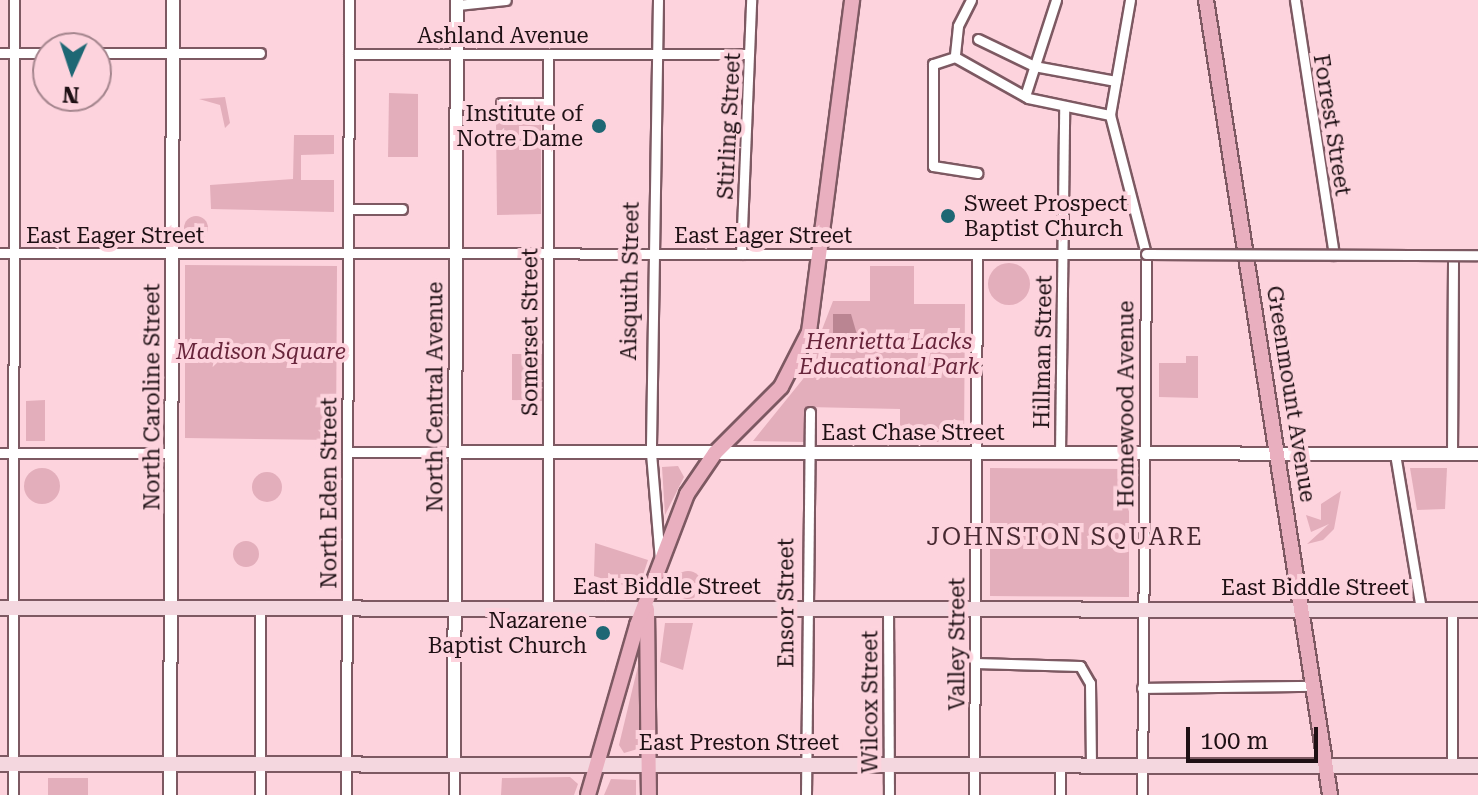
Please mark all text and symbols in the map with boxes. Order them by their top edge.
street label: Ashland Avenue [417,23,589,49]
north arrow [32,32,112,112]
street label: Stirling Street [712,52,746,200]
street label: Forrest Street [1308,52,1356,198]
text: N [62,82,80,107]
place label: Institute of Notre Dame [456,100,583,152]
marker: Institute of Notre Dame [590,117,608,135]
place label: Sweet Prospect Baptist Church [964,190,1127,242]
street label: Aisquith Street [615,201,645,361]
marker: Sweet Prospect Baptist Church [939,207,957,225]
street label: East Eager Street [26,223,204,249]
street label: East Eager Street [674,223,852,249]
street label: Somerset Street [517,248,543,416]
street label: Hillman Street [1028,275,1058,429]
street label: North Central Avenue [422,282,448,512]
street label: North Caroline Street [139,283,165,511]
street label: Greenmount Avenue [1261,284,1321,504]
street label: Homewood Avenue [1113,301,1139,507]
park label: Henrietta Lacks Educational Park [799,328,979,380]
park label: Madison Square [176,339,346,365]
street label: North Eden Street [316,397,342,589]
street label: East Chase Street [821,420,1005,446]
district label: JOHNSTON SQUARE [926,524,1204,552]
street label: Ensor Street [773,538,799,668]
street label: East Biddle Street [573,574,761,600]
street label: East Biddle Street [1221,575,1409,601]
street label: Valley Street [944,578,970,710]
place label: Nazarene Baptist Church [428,607,587,658]
marker: Nazarene Baptist Church [594,624,612,642]
street label: Wilcox Street [857,631,883,773]
scale bar [1190,711,1322,761]
text: 100 m [1200,727,1268,755]
street label: East Preston Street [639,730,839,756]

